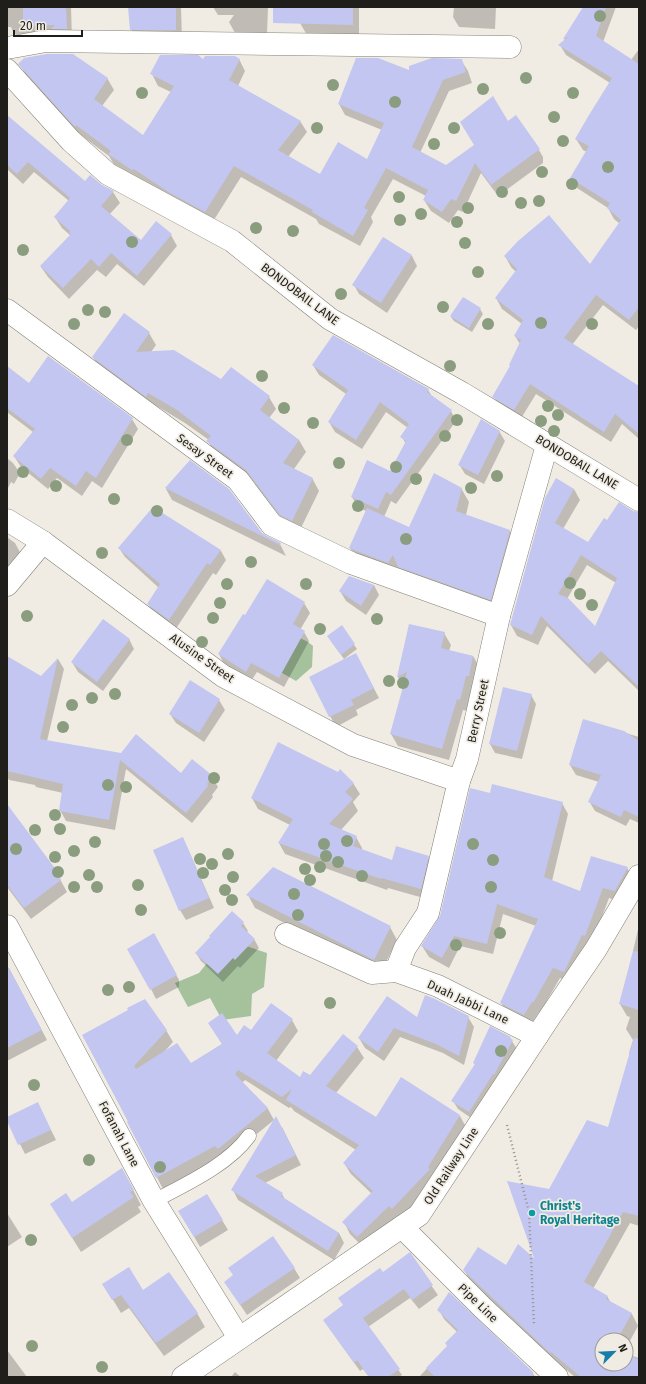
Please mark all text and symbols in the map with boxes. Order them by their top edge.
scale bar [14,12,82,38]
text: 20 m [20,19,46,33]
street label: BONDOBAIL LANE [258,260,342,328]
street label: Sesay Street [174,431,237,482]
street label: BONDOBAIL LANE [533,432,621,492]
street label: Alusine Street [167,631,238,686]
street label: Berry Street [464,677,492,744]
street label: Duah Jabbi Lane [425,977,511,1027]
street label: Fofanah Lane [96,1099,142,1169]
street label: Old Railway Line [421,1125,481,1207]
place label: Christ's Royal Heritage [540,1199,620,1227]
marker: Christ's Royal Heritage [527,1208,537,1218]
street label: Pipe Line [455,1281,501,1325]
north arrow [594,1332,634,1372]
text: N [615,1342,630,1354]

